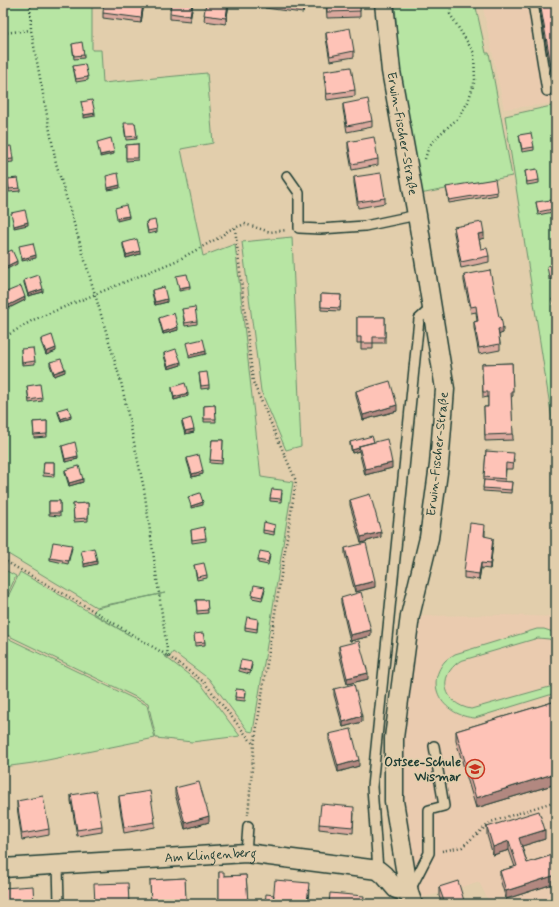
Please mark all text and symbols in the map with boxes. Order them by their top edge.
street label: Erwin-Fischer-Straße [383,71,422,197]
street label: Erwin-Fischer-Straße [423,391,453,517]
place label: Ostsee-Schule Wismar [384,754,462,786]
school or university icon: Ostsee-Schule Wismar [464,758,486,780]
street label: Am Klingenberg [164,844,258,867]

